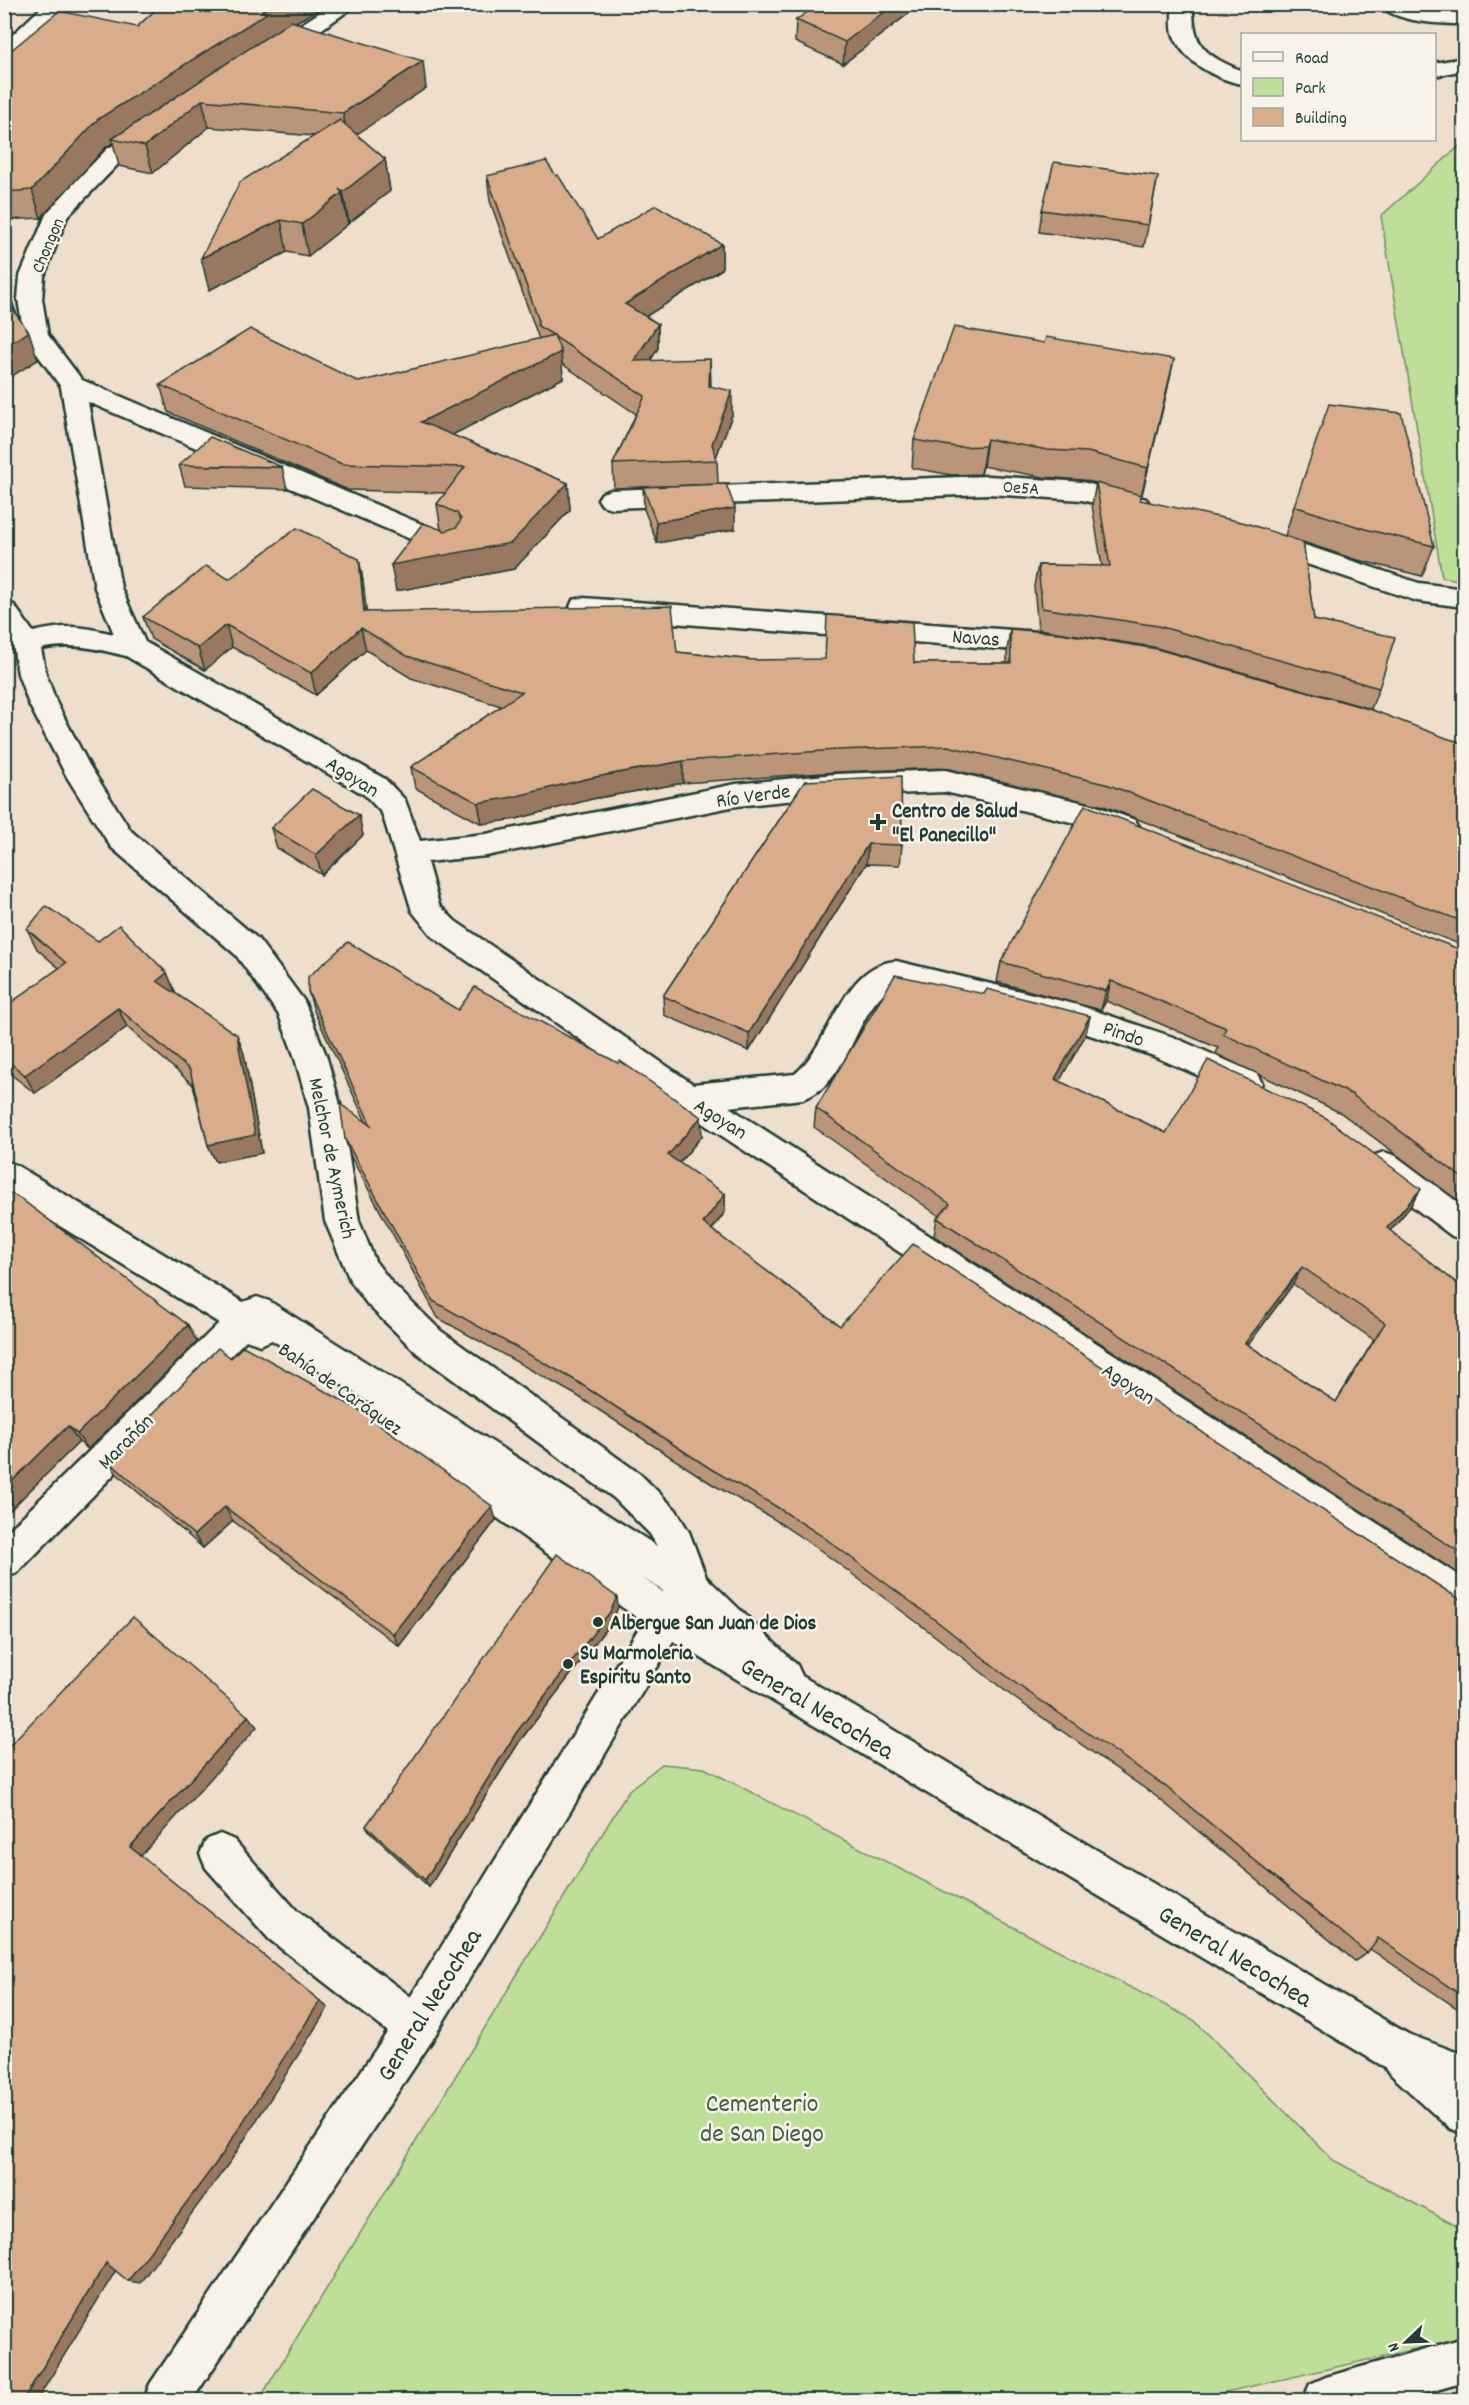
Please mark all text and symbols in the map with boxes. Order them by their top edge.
legend [1241,33,1436,141]
text: Road [1295,47,1329,72]
text: Park [1295,77,1326,102]
text: Building [1295,107,1347,132]
street label: Chongon [27,215,72,277]
street label: Oe5A [1002,476,1040,503]
street label: Navas [951,623,1001,657]
street label: Agoyan [319,750,384,807]
street label: Río Verde [714,778,792,818]
place label: Centro de Salud "El Panecillo" [892,798,1018,852]
marker: Centro de Salud "El Panecillo" [869,813,887,831]
street label: Pindo [1098,1015,1148,1057]
street label: Melchor de Aymerich [298,1075,362,1242]
street label: Agoyan [687,1092,752,1149]
street label: Bahía de Caráquez [271,1336,408,1445]
street label: Agoyan [1095,1357,1160,1414]
street label: Marañón [92,1408,162,1478]
place label: Albergue San Juan de Dios [610,1610,816,1640]
marker: Albergue San Juan de Dios [591,1615,605,1629]
place label: Su Marmoleria Espiritu Santo [580,1640,694,1694]
street label: General Necochea [732,1649,901,1771]
marker: Su Marmoleria Espiritu Santo [561,1657,575,1671]
street label: General Necochea [1150,1897,1319,2019]
street label: General Necochea [369,1921,493,2090]
park label: Cementerio de San Diego [700,2087,824,2154]
north arrow [1376,2312,1436,2372]
text: N [1382,2339,1407,2355]

